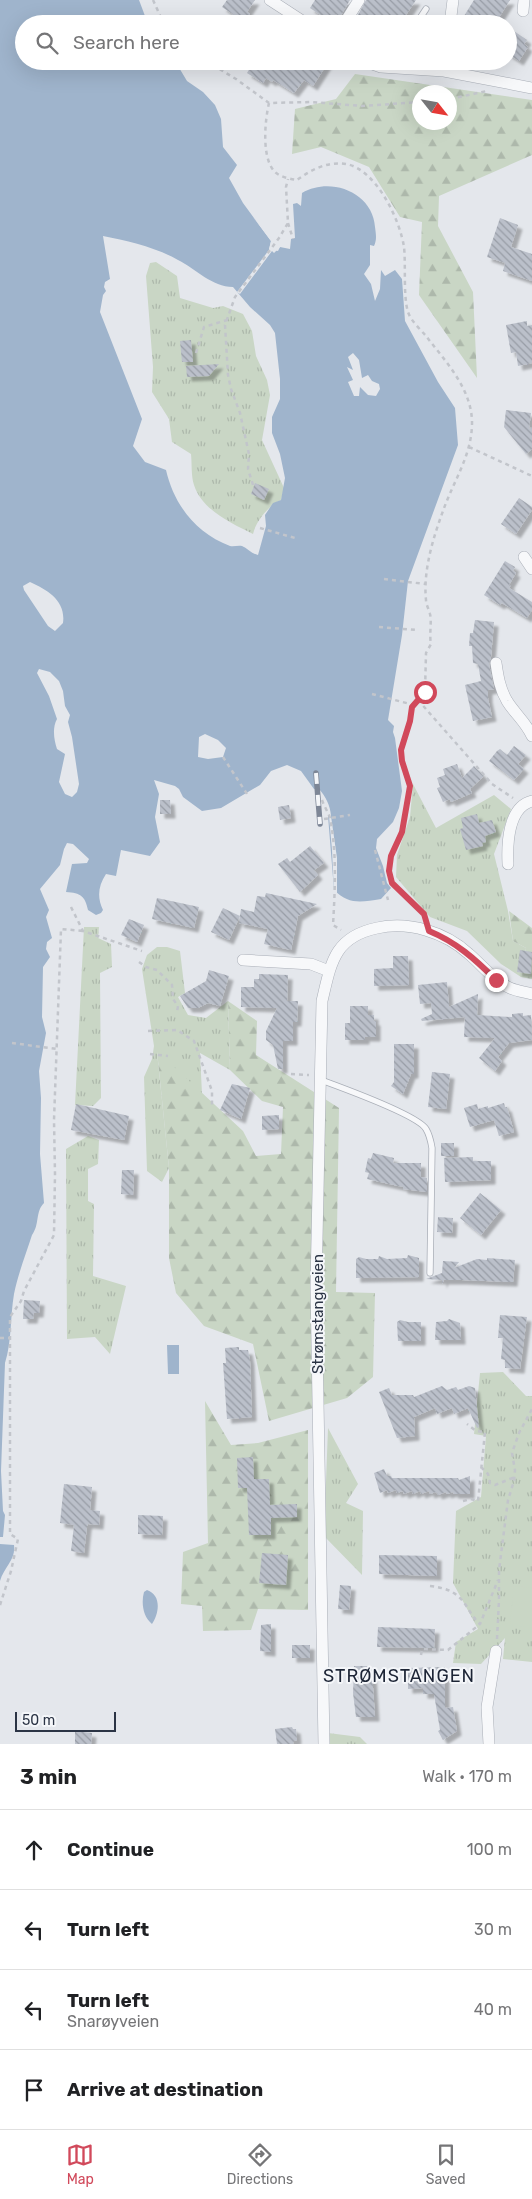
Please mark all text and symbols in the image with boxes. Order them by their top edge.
search box [15,15,517,70]
icon: search [33,29,61,57]
text: Search here [73,31,180,54]
north arrow [412,85,457,130]
route start [414,681,437,704]
route end [485,969,508,992]
street label: Strømstangveien [309,1254,327,1374]
district label: STRØMSTANGEN [323,1665,475,1687]
scale bar [15,1709,116,1732]
text: 50 m [22,1712,55,1729]
text: 3 min [20,1764,77,1789]
text: Walk · 170 m [422,1767,512,1786]
icon: ahead [20,1836,48,1864]
text: Continue [67,1838,154,1861]
text: 100 m [467,1840,512,1859]
icon: left [20,1916,48,1944]
text: Turn left [67,1918,149,1941]
text: 30 m [474,1920,512,1939]
text: Turn left [67,1989,149,2012]
icon: left [20,1996,48,2024]
text: 40 m [474,2000,512,2019]
text: Snarøyveien [67,2012,159,2031]
icon: arrive [20,2076,48,2104]
text: Arrive at destination [67,2078,263,2101]
tab: Map [66,2141,94,2188]
tab: Directions [227,2141,293,2188]
tab: Saved [426,2141,466,2188]

